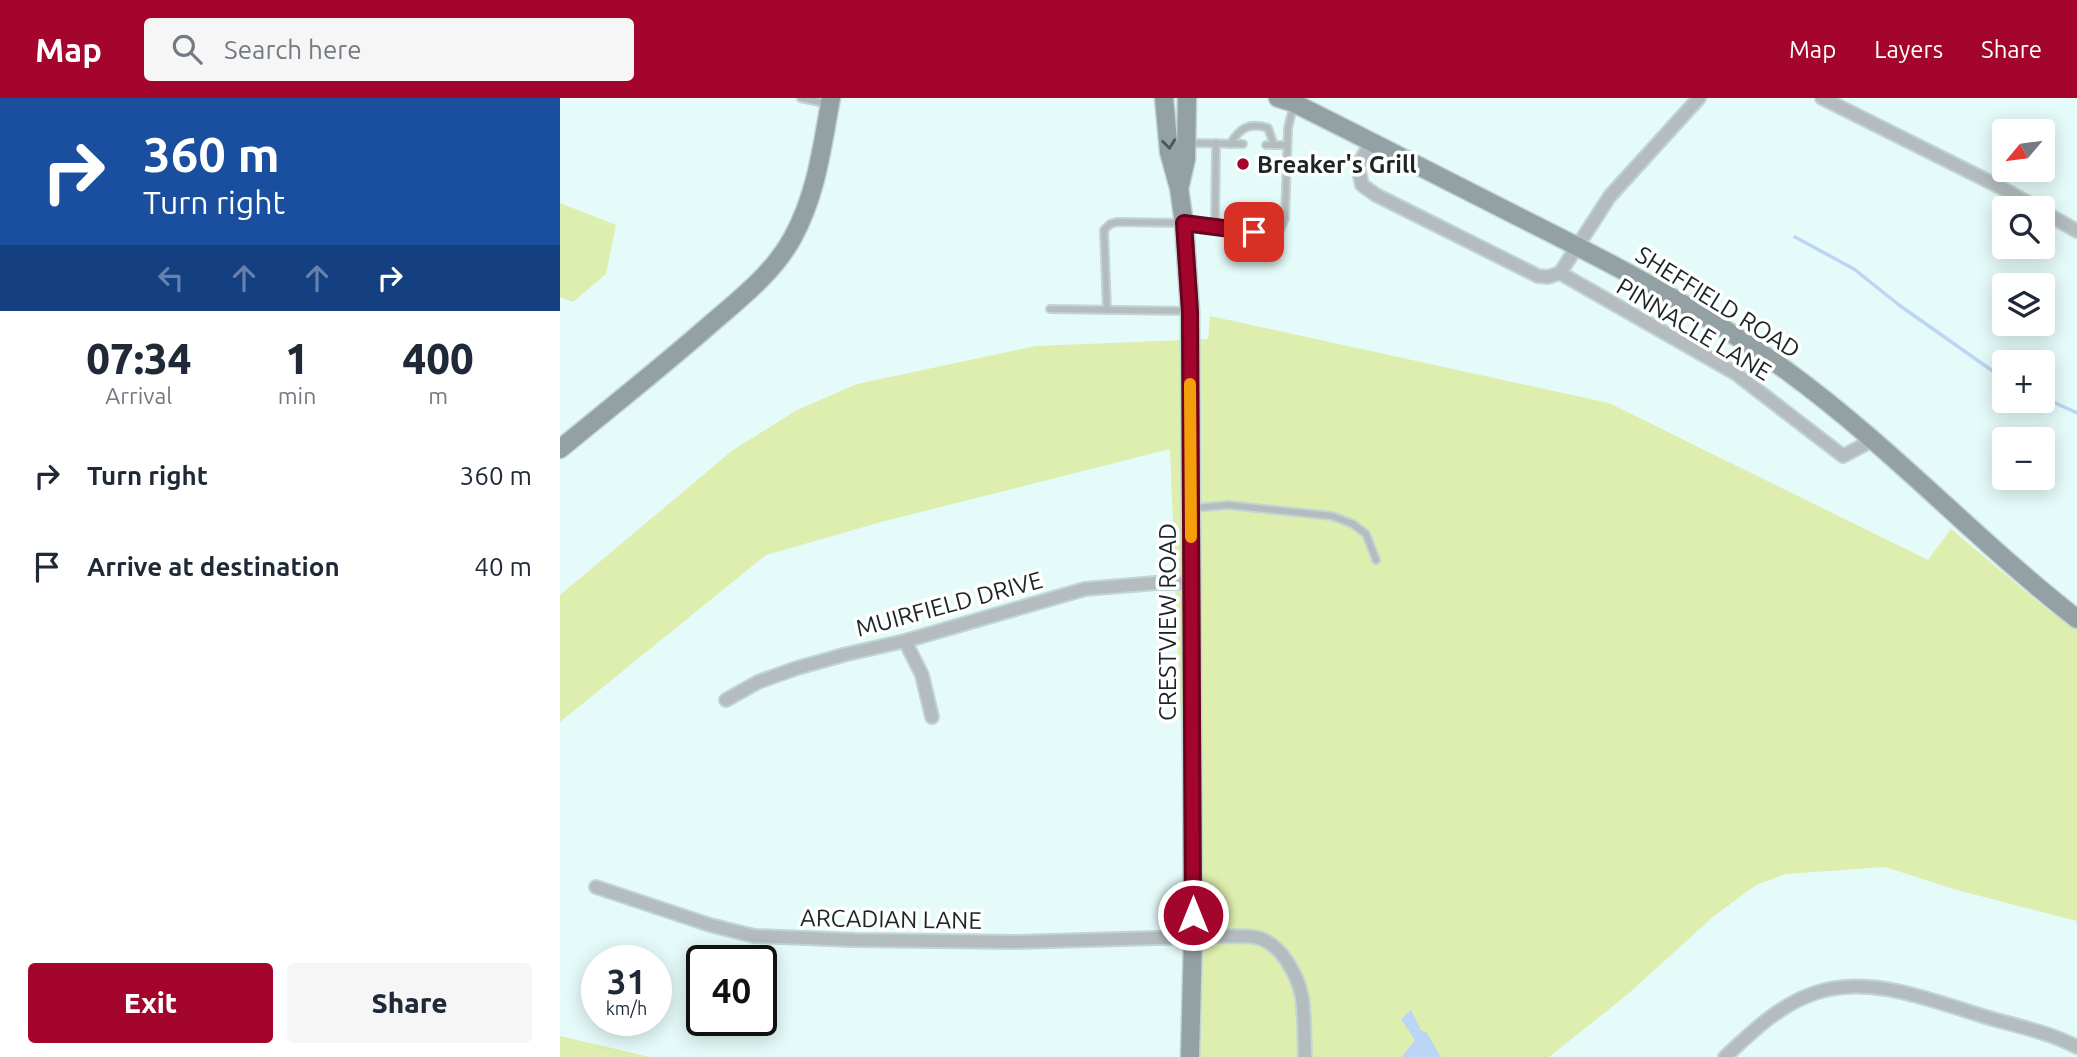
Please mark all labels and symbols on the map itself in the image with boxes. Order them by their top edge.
north arrow [1992,119,2054,182]
one-way arrow [1161,138,1176,150]
place label: Breaker's Grill [1257,151,1416,178]
marker: Breaker's Grill [1235,156,1251,172]
pin [1224,202,1284,262]
street label: SHEFFIELD ROAD [1631,241,1805,363]
street label: PINNACLE LANE [1612,272,1776,386]
street label: CRESTVIEW ROAD [1154,523,1181,721]
street label: MUIRFIELD DRIVE [853,566,1045,642]
position arrow [1156,878,1230,952]
street label: ARCADIAN LANE [800,904,982,934]
speed limit sign: 40 [686,945,777,1036]

